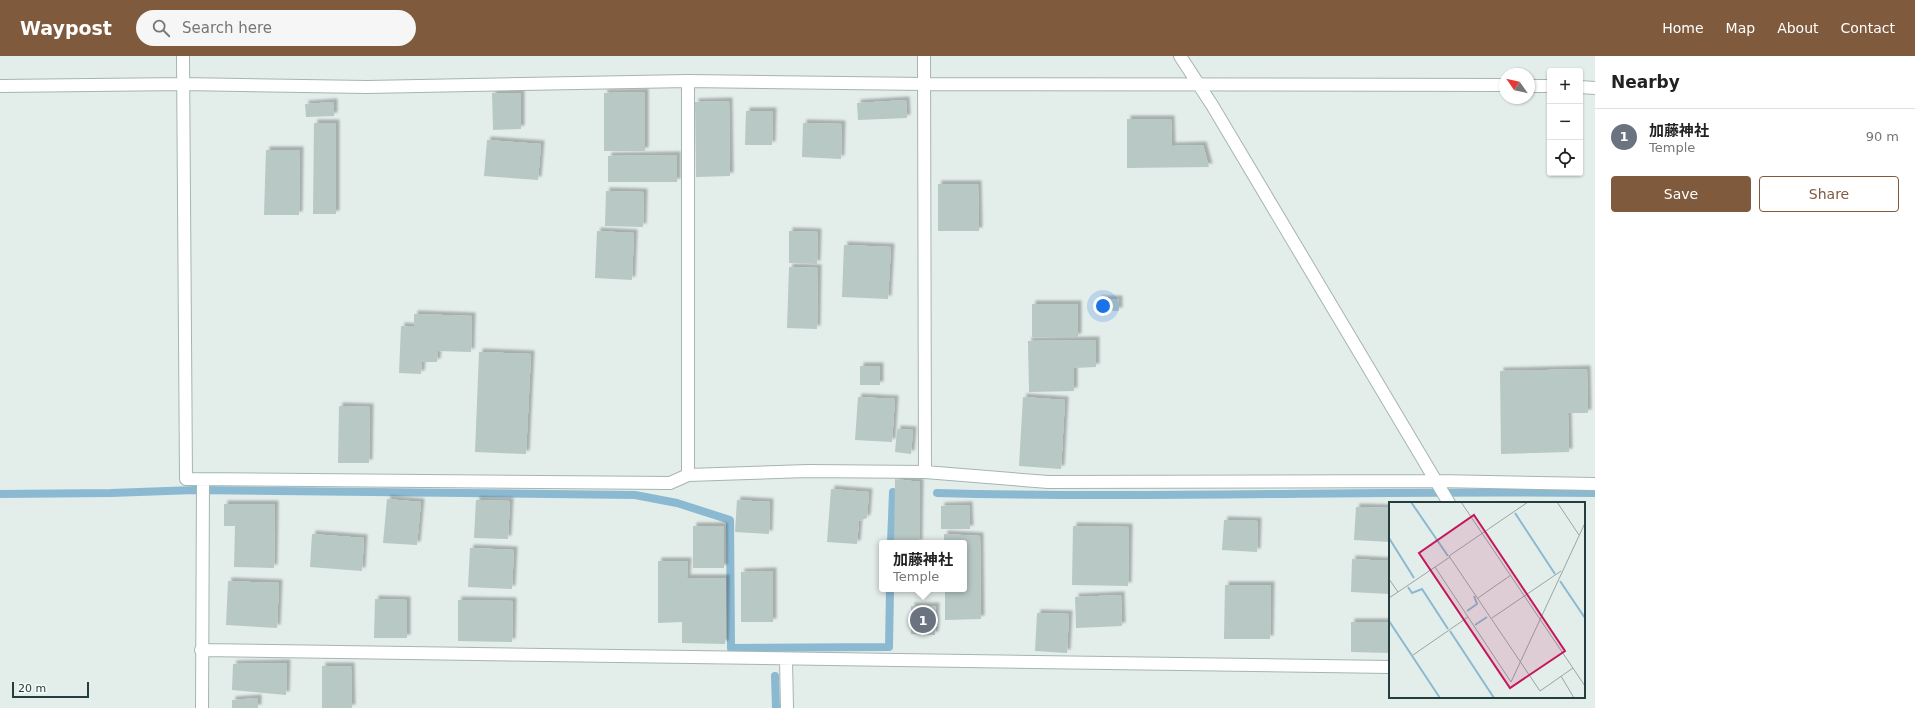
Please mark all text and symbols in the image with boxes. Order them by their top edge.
search box [136,10,416,46]
text: Waypost [20,17,112,39]
icon: search [150,17,172,39]
text: Search here [182,19,272,37]
text: Home [1662,20,1704,36]
text: Map [1726,20,1755,36]
text: About [1777,20,1819,36]
text: Contact [1841,20,1895,36]
north arrow [1499,68,1535,104]
map controls [1547,68,1583,176]
button: + [1547,68,1583,104]
text: Nearby [1611,72,1680,92]
button: − [1547,104,1583,140]
text: 加藤神社 [1649,122,1709,140]
text: 1 [1619,129,1629,144]
text: 90 m [1866,129,1899,144]
button: locate [1547,140,1583,176]
text: Temple [1649,140,1695,155]
button: Save [1611,176,1751,212]
button: Share [1759,176,1899,212]
your location [1093,296,1113,316]
inset map [1389,502,1585,698]
popup [879,540,967,592]
text: 加藤神社 [893,551,953,569]
text: Temple [893,569,939,584]
pin: 1 [910,605,936,635]
scale bar [12,680,89,699]
text: 20 m [18,682,46,695]

